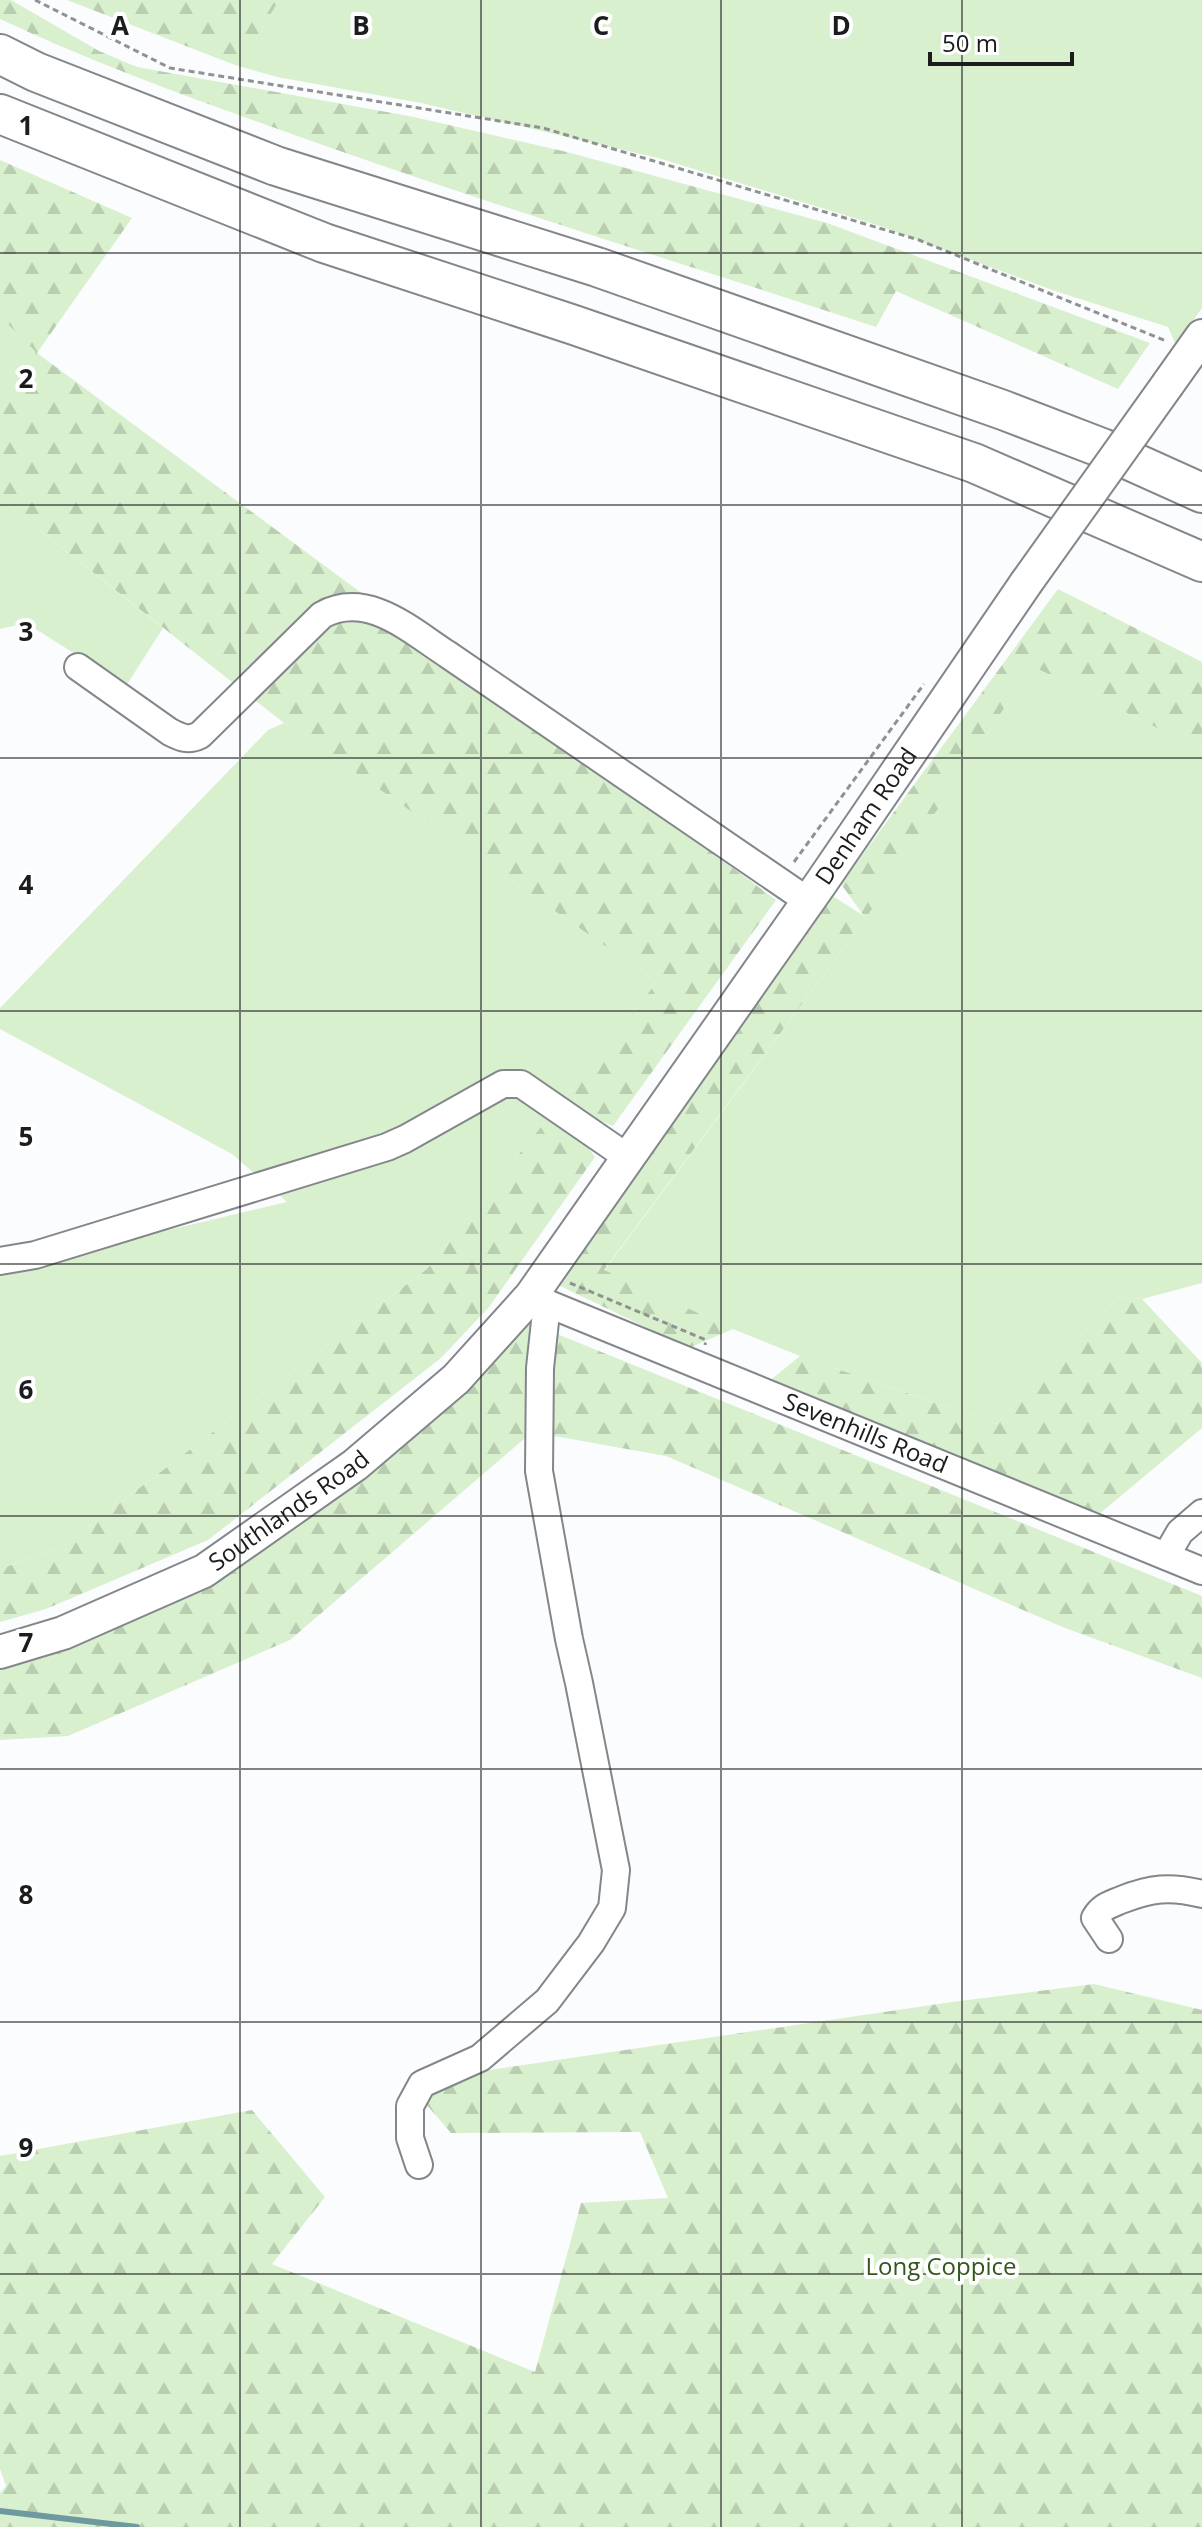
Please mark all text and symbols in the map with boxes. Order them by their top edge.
text: A [111,7,129,43]
text: B [352,7,370,43]
text: C [593,7,609,43]
text: D [831,7,851,43]
scale bar [930,16,1072,66]
text: 50 m [942,26,998,59]
text: 1 [19,107,33,143]
text: 2 [19,360,34,396]
text: 3 [19,613,33,649]
street label: Denham Road [807,741,924,891]
text: 4 [19,866,34,902]
text: 5 [19,1118,33,1154]
text: 6 [19,1371,34,1407]
street label: Sevenhills Road [779,1384,953,1480]
street label: Southlands Road [201,1442,376,1578]
text: 7 [19,1624,34,1660]
text: 8 [19,1876,33,1912]
text: 9 [19,2129,33,2165]
park label: Long Coppice [866,2249,1016,2282]

